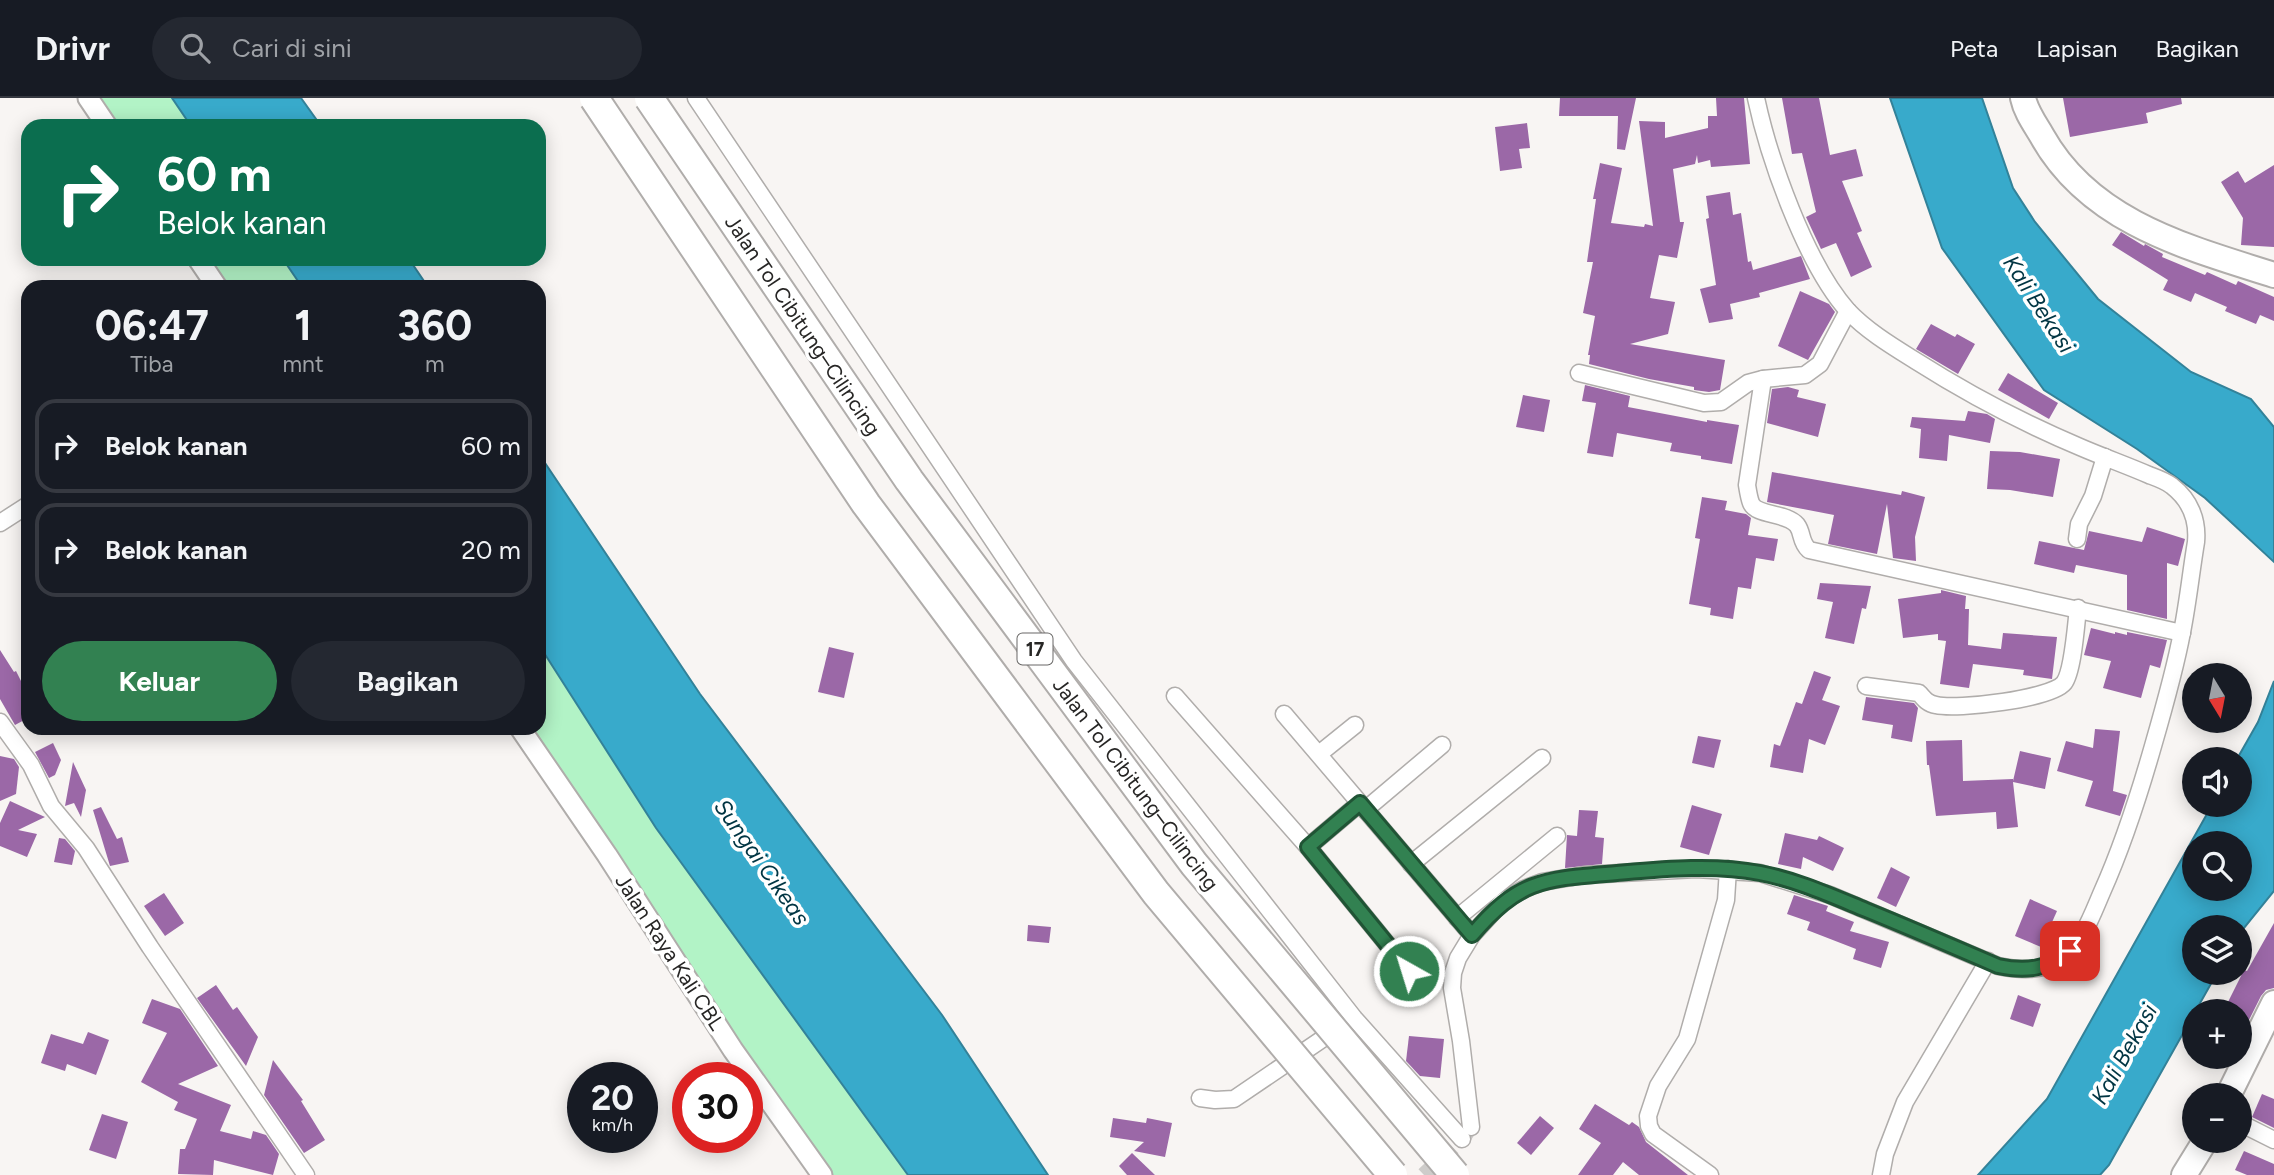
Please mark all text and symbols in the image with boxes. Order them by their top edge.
search box [152,17,642,80]
text: Drivr [35,29,110,68]
icon: search [176,29,214,67]
text: Cari di sini [232,32,352,64]
text: Peta [1950,34,1998,63]
text: Lapisan [2036,34,2117,63]
text: Bagikan [2155,34,2239,63]
text: 60 m [157,144,272,203]
icon: right [42,147,133,238]
text: Belok kanan [157,204,327,242]
street label: Jalan Tol Cibitung–Cilincing [720,210,886,440]
water label: Kali Bekasi [1997,250,2081,359]
text: 06:47 [95,300,209,351]
text: 1 [294,300,312,351]
text: 360 [397,300,472,351]
text: Tiba [130,350,173,378]
text: mnt [283,350,324,378]
text: m [425,350,445,378]
icon: right [46,427,84,465]
text: Belok kanan [105,430,248,462]
text: 60 m [461,430,521,462]
icon: right [46,531,84,569]
text: Belok kanan [105,534,248,566]
text: 20 m [461,534,521,566]
road number: 17 [1018,634,1052,664]
button: Keluar [42,641,277,721]
button: Bagikan [291,641,525,721]
north arrow [2182,663,2252,733]
map controls [2182,663,2252,1153]
street label: Jalan Tol Cibitung–Cilincing [1048,673,1224,895]
button: sound [2182,747,2252,817]
water label: Sungai Cikeas [708,794,816,931]
button: search [2182,831,2252,901]
street label: Jalan Raya Kali CBL [610,869,730,1035]
button: layers [2182,915,2252,985]
pin [2040,921,2100,981]
icon: arrive [2051,932,2089,970]
position arrow [1372,934,1446,1008]
water label: Kali Bekasi [2085,998,2163,1109]
button: + [2182,999,2252,1069]
speed limit sign: 30 [672,1062,763,1153]
text: 20 [591,1077,634,1119]
button: − [2182,1083,2252,1153]
text: km/h [592,1114,633,1136]

